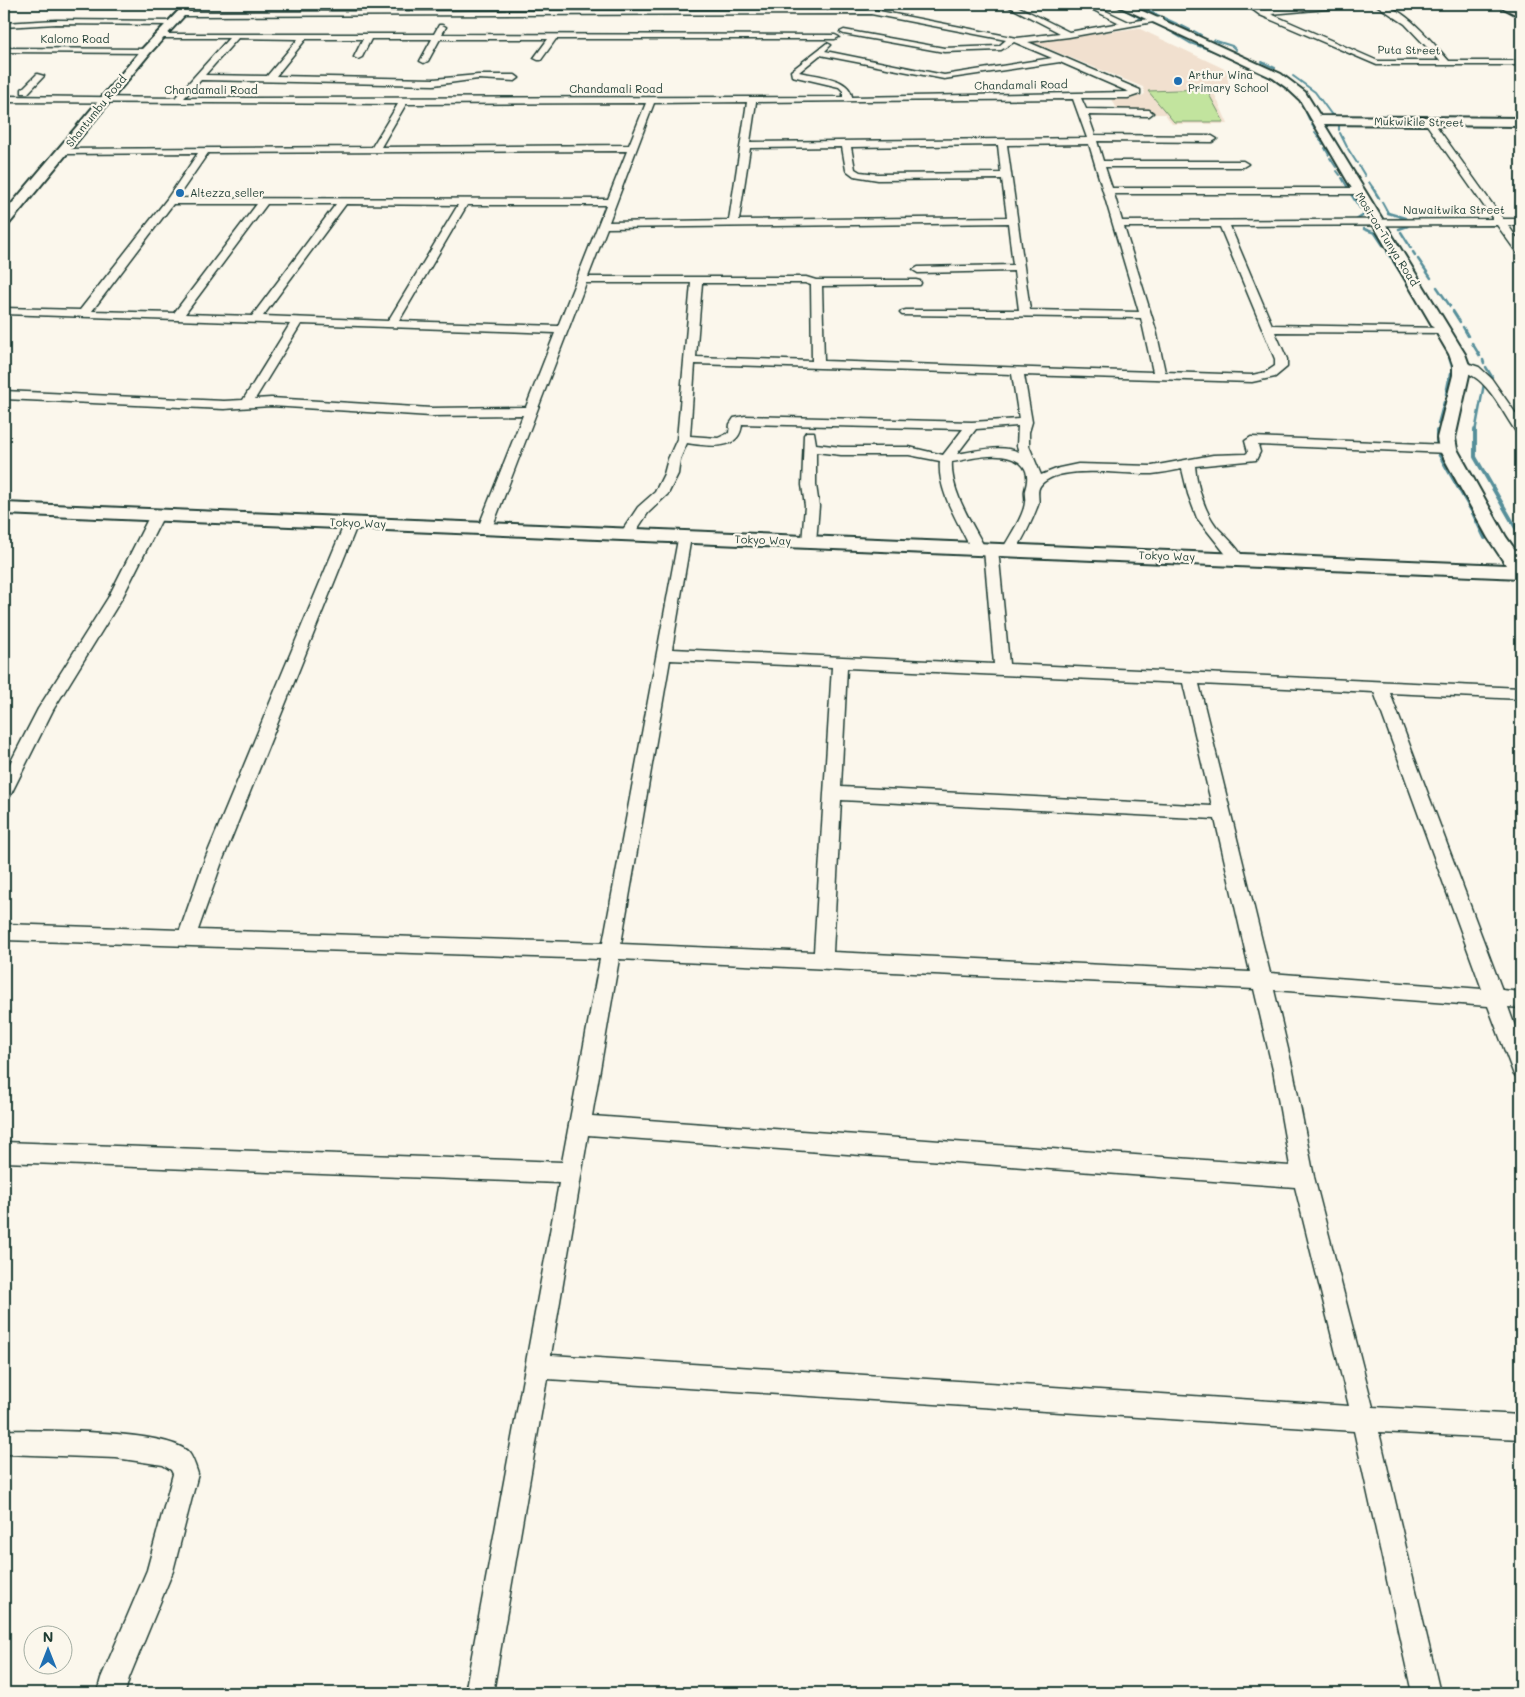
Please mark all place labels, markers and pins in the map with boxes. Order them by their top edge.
place label: Arthur Wina Primary School [1188,67,1269,95]
marker: Arthur Wina Primary School [1172,75,1184,87]
place label: Altezza seller [190,185,265,200]
marker: Altezza seller [174,187,186,199]

